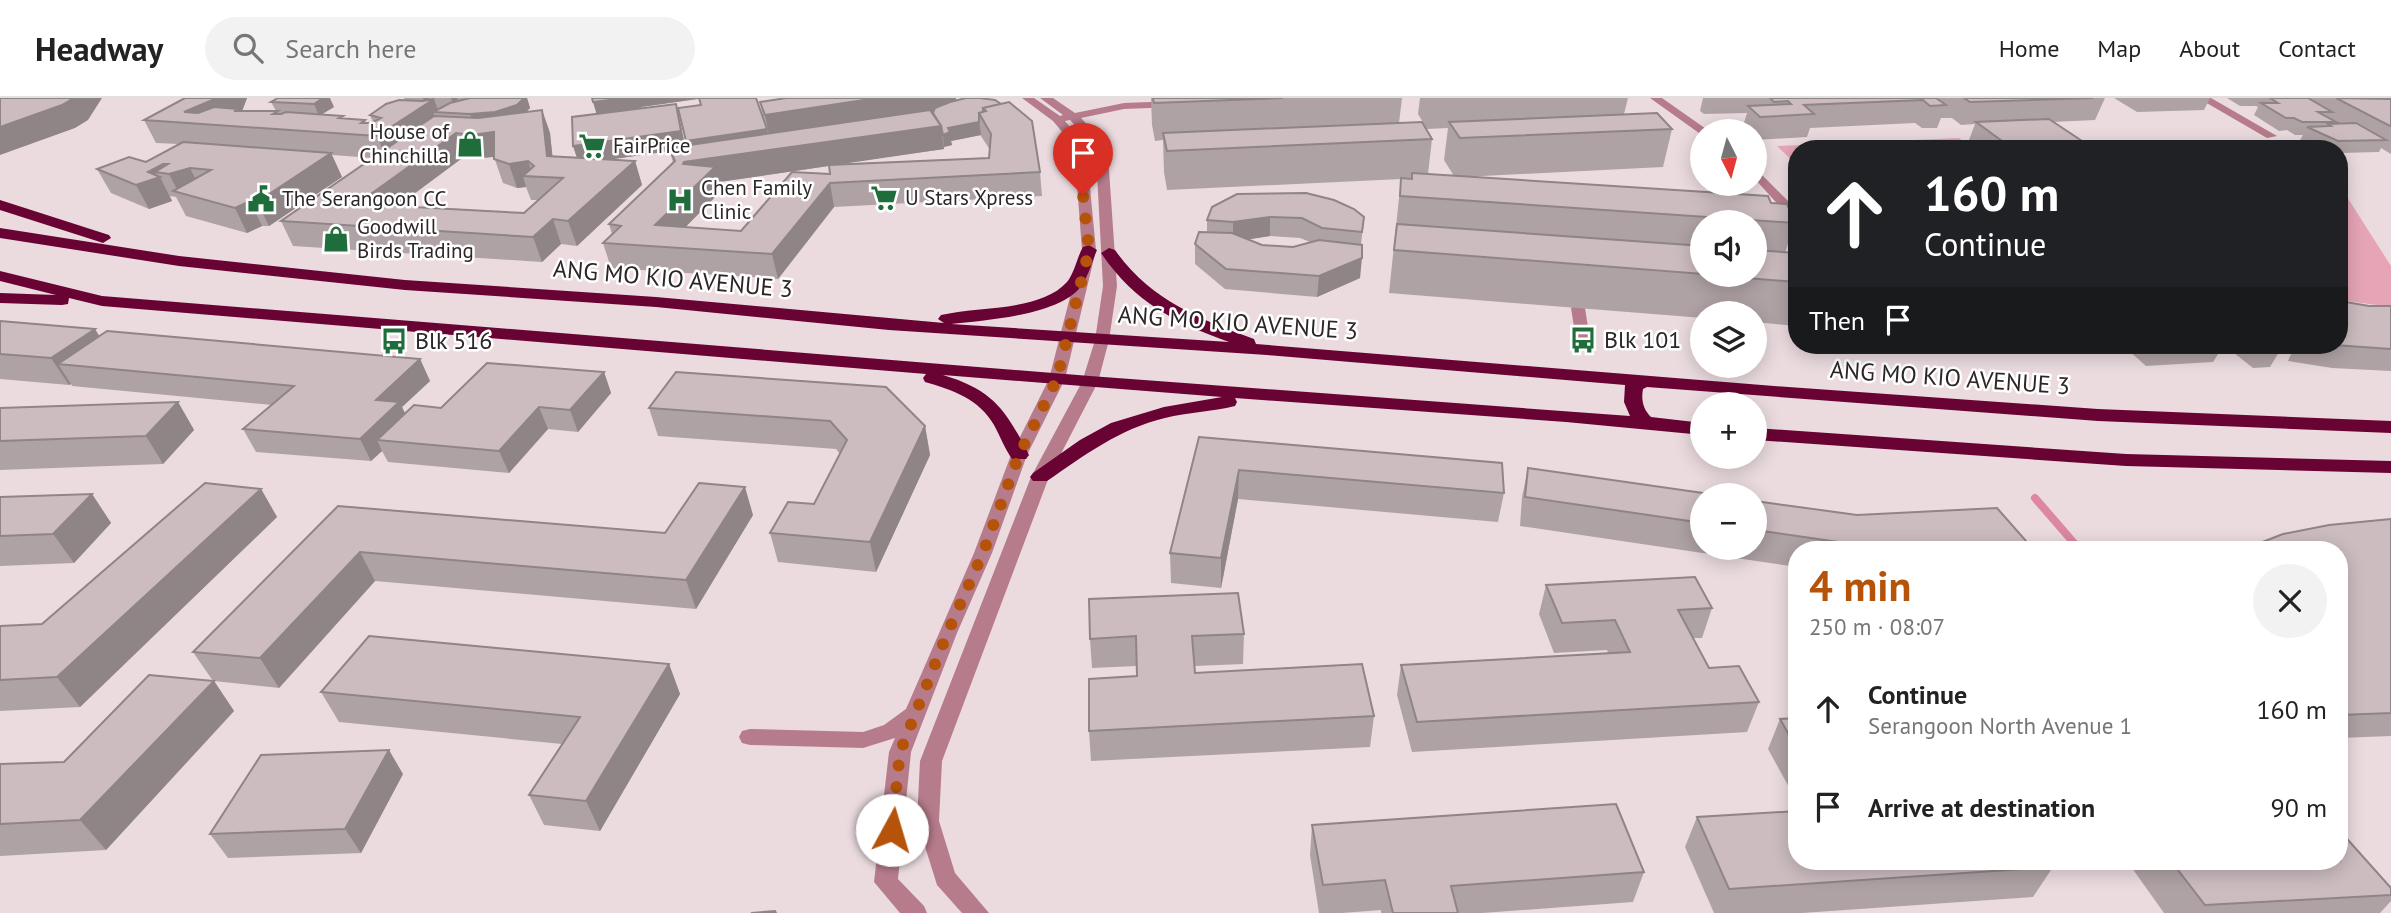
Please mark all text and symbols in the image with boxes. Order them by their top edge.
search box [205,17,695,80]
text: Headway [35,27,163,70]
icon: search [229,29,267,67]
text: Search here [285,32,416,65]
text: Home [1999,33,2059,64]
text: Map [2097,33,2141,64]
text: About [2179,33,2240,64]
text: Contact [2278,33,2356,64]
place label: House of Chinchilla [359,118,450,169]
north arrow [1690,119,1768,196]
map controls [1690,119,1767,560]
pin [1053,123,1113,195]
shop icon: House of Chinchilla [455,129,485,159]
supermarket icon: FairPrice [577,131,607,161]
place label: FairPrice [613,132,690,159]
icon: arrive [1064,134,1102,172]
text: 160 m [1924,161,2059,225]
icon: ahead [1809,168,1900,259]
place label: Chen Family Clinic [701,174,812,225]
supermarket icon: U Stars Xpress [869,183,899,213]
public building icon: The Serangoon CC [246,184,276,214]
place label: U Stars Xpress [905,184,1033,211]
place label: The Serangoon CC [282,185,447,212]
hospital icon: Chen Family Clinic [665,185,695,215]
button: sound [1690,210,1767,287]
place label: Goodwill Birds Trading [357,213,474,264]
text: Continue [1924,223,2046,265]
shop icon: Goodwill Birds Trading [321,224,351,254]
street label: ANG MO KIO AVENUE 3 [552,253,794,304]
street label: ANG MO KIO AVENUE 3 [1117,299,1359,346]
button: layers [1690,301,1767,378]
icon: arrive [1879,301,1917,339]
text: Then [1809,304,1865,337]
place label: Blk 101 [1604,324,1681,355]
place label: Blk 516 [415,325,492,356]
bus stop icon: Blk 101 [1568,325,1598,355]
bus stop icon: Blk 516 [379,326,409,356]
street label: ANG MO KIO AVENUE 3 [1829,354,2071,401]
button: + [1690,392,1767,469]
button: − [1690,483,1767,560]
text: 4 min [1809,558,1911,613]
button: close [2253,564,2327,638]
text: 250 m · 08:07 [1809,612,1945,641]
text: Continue [1868,678,1967,711]
icon: ahead [1809,690,1847,728]
text: 160 m [2256,693,2327,726]
text: Serangoon North Avenue 1 [1868,711,2132,740]
icon: arrive [1809,788,1847,826]
text: Arrive at destination [1868,791,2095,824]
text: 90 m [2271,791,2327,824]
position arrow [855,793,929,867]

